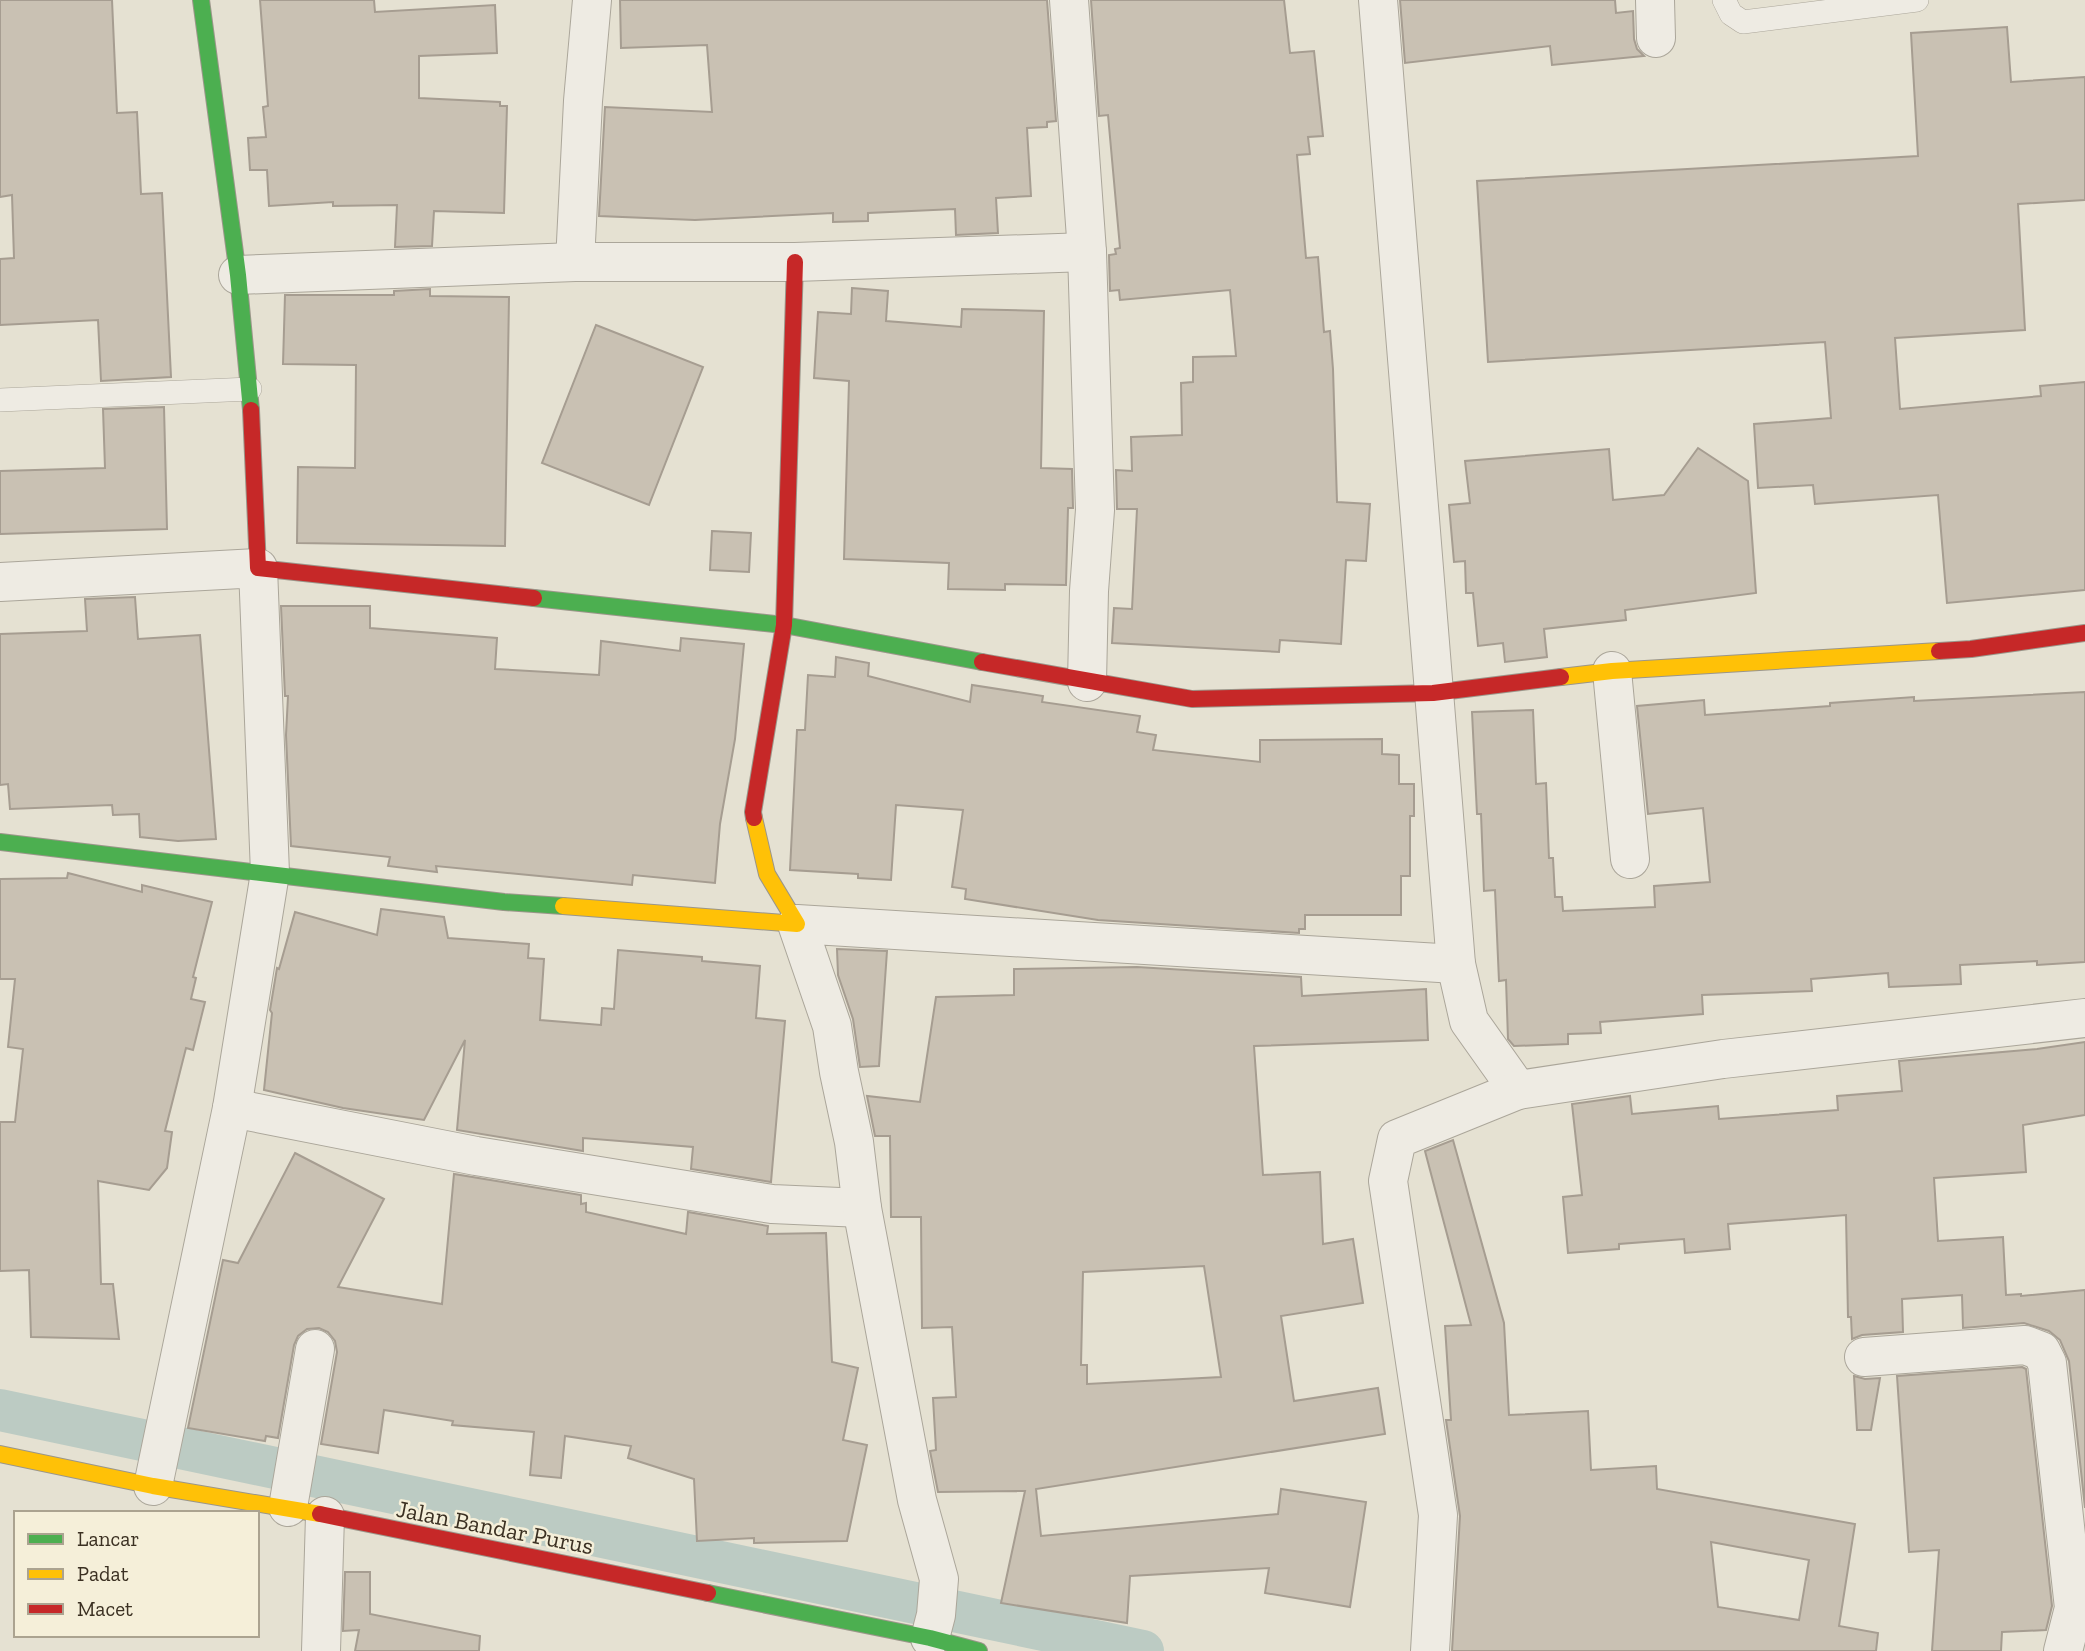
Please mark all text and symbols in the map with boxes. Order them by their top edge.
street label: Jalan Bandar Purus [394,1494,596,1560]
legend [14,1511,259,1637]
text: Lancar [77,1526,139,1551]
text: Padat [77,1561,129,1586]
text: Macet [77,1596,133,1621]

